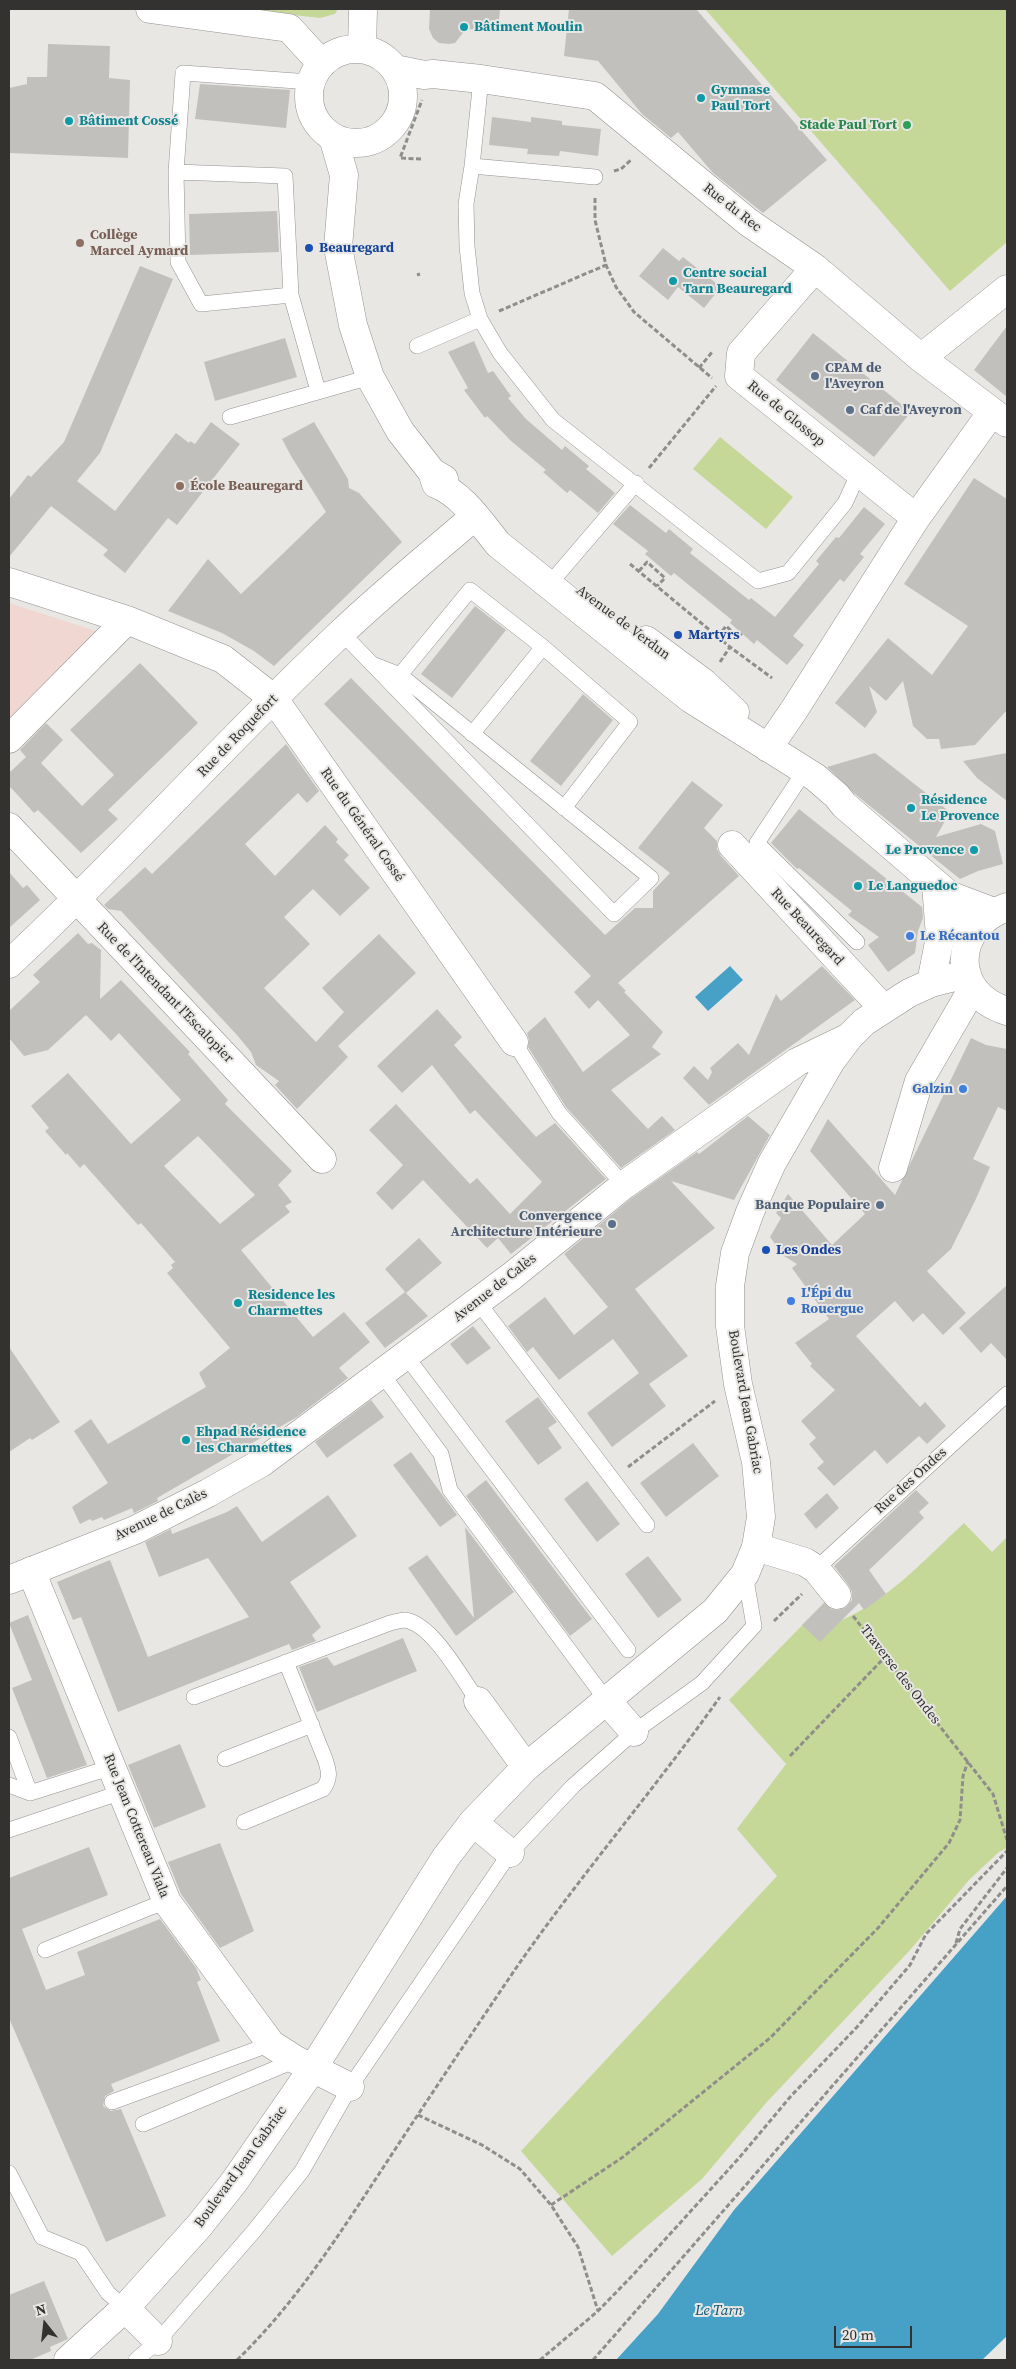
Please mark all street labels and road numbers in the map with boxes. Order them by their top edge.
street label: Rue du Rec [699,180,765,236]
street label: Rue de Glossop [744,378,828,450]
street label: Avenue de Verdun [573,582,673,664]
street label: Rue de Roquefort [194,691,282,781]
street label: Rue du Général Cossé [316,765,408,885]
street label: Rue Beauregard [767,885,847,969]
street label: Rue de l'Intendant l'Escalopier [93,919,237,1067]
street label: Avenue de Calès [450,1250,540,1326]
street label: Boulevard Jean Gabriac [724,1329,766,1475]
street label: Rue des Ondes [871,1444,951,1518]
street label: Avenue de Calès [112,1485,210,1545]
street label: Traverse des Ondes [856,1622,944,1728]
street label: Rue Jean Cottereau Viala [99,1752,173,1900]
street label: Boulevard Jean Gabriac [191,2103,291,2231]

